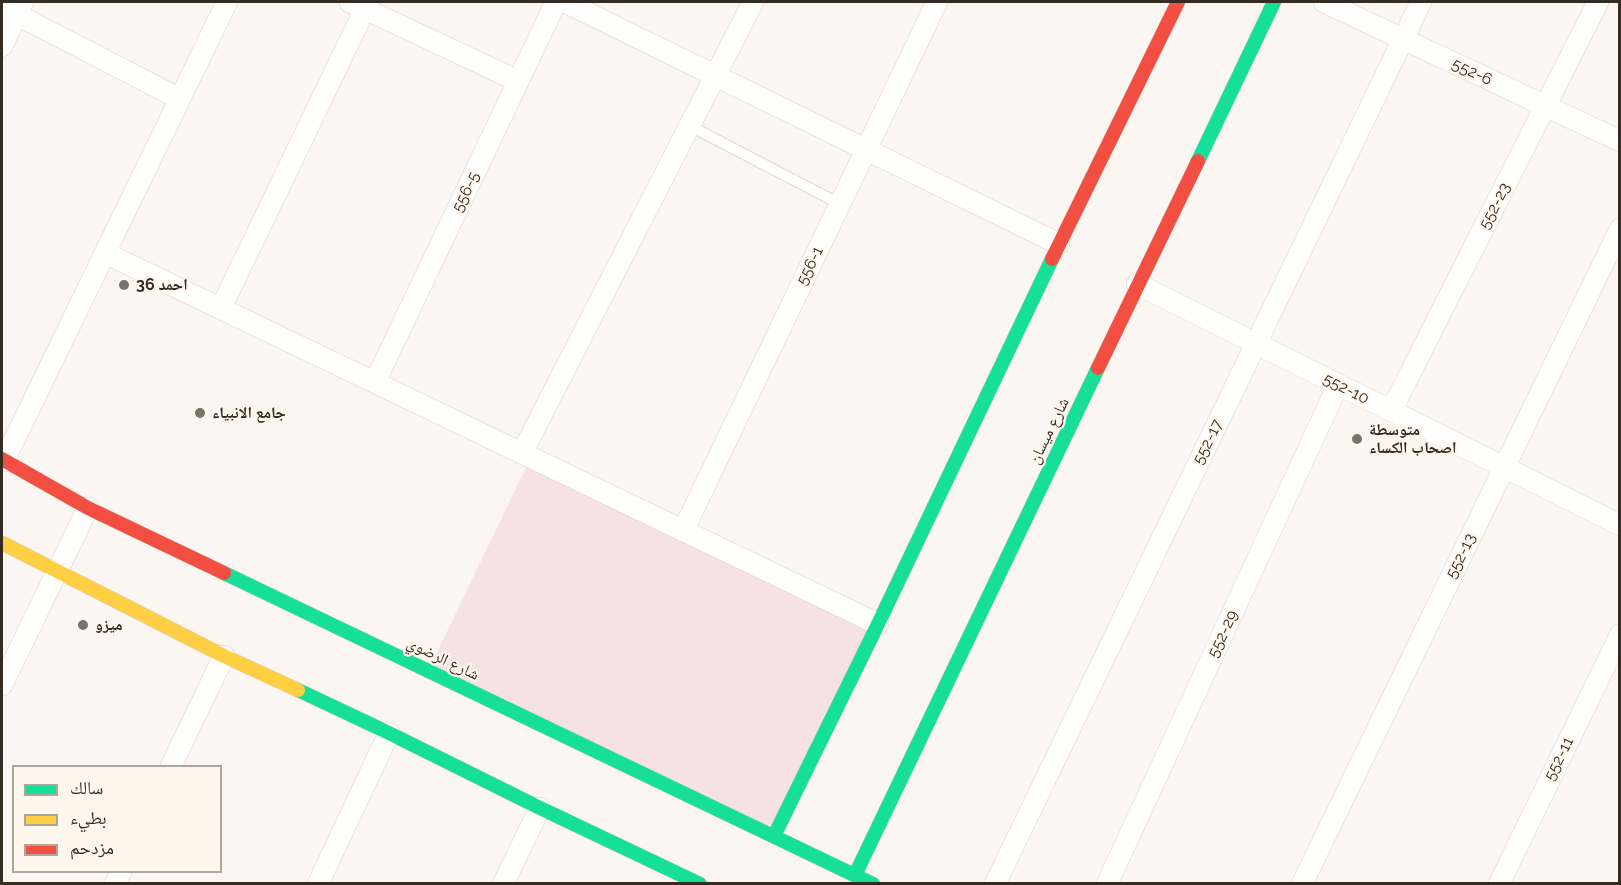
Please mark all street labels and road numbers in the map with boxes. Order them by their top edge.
street label: 552-6 [1449,54,1495,90]
street label: 556-5 [448,169,484,215]
street label: 552-23 [1475,180,1515,232]
street label: 556-1 [792,244,828,288]
street label: 552-10 [1320,369,1372,409]
street label: شارع ميسان [1025,395,1073,467]
street label: 552-17 [1189,416,1227,468]
street label: 552-13 [1442,530,1480,582]
street label: 552-29 [1204,607,1242,661]
street label: شارع الرضوي [404,633,482,685]
street label: 552-11 [1540,734,1578,784]

